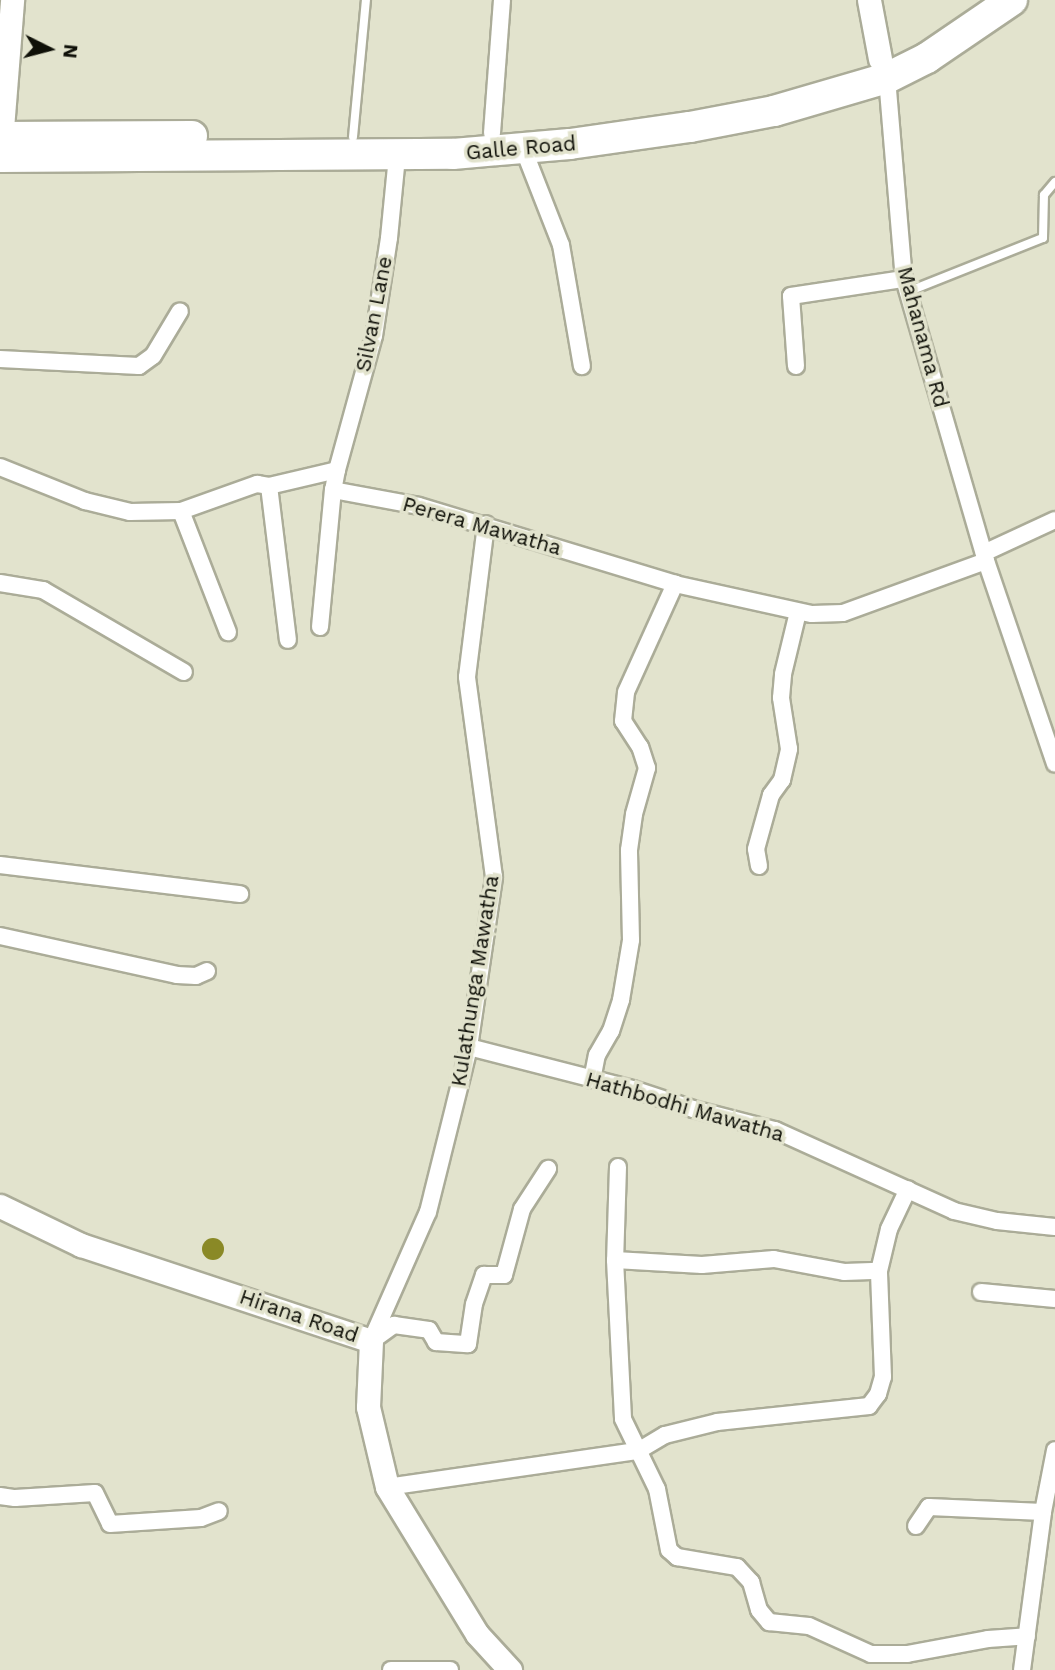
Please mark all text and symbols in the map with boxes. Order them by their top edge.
north arrow [14,14,84,84]
text: N [58,43,83,59]
street label: Galle Road [465,131,577,165]
street label: Silvan Lane [350,254,398,374]
street label: Mahanama Rd [892,264,954,410]
street label: Perera Mawatha [400,491,564,561]
street label: Kulathunga Mawatha [446,873,504,1089]
street label: Hathbodhi Mawatha [583,1067,787,1147]
street label: Hirana Road [236,1284,362,1348]

